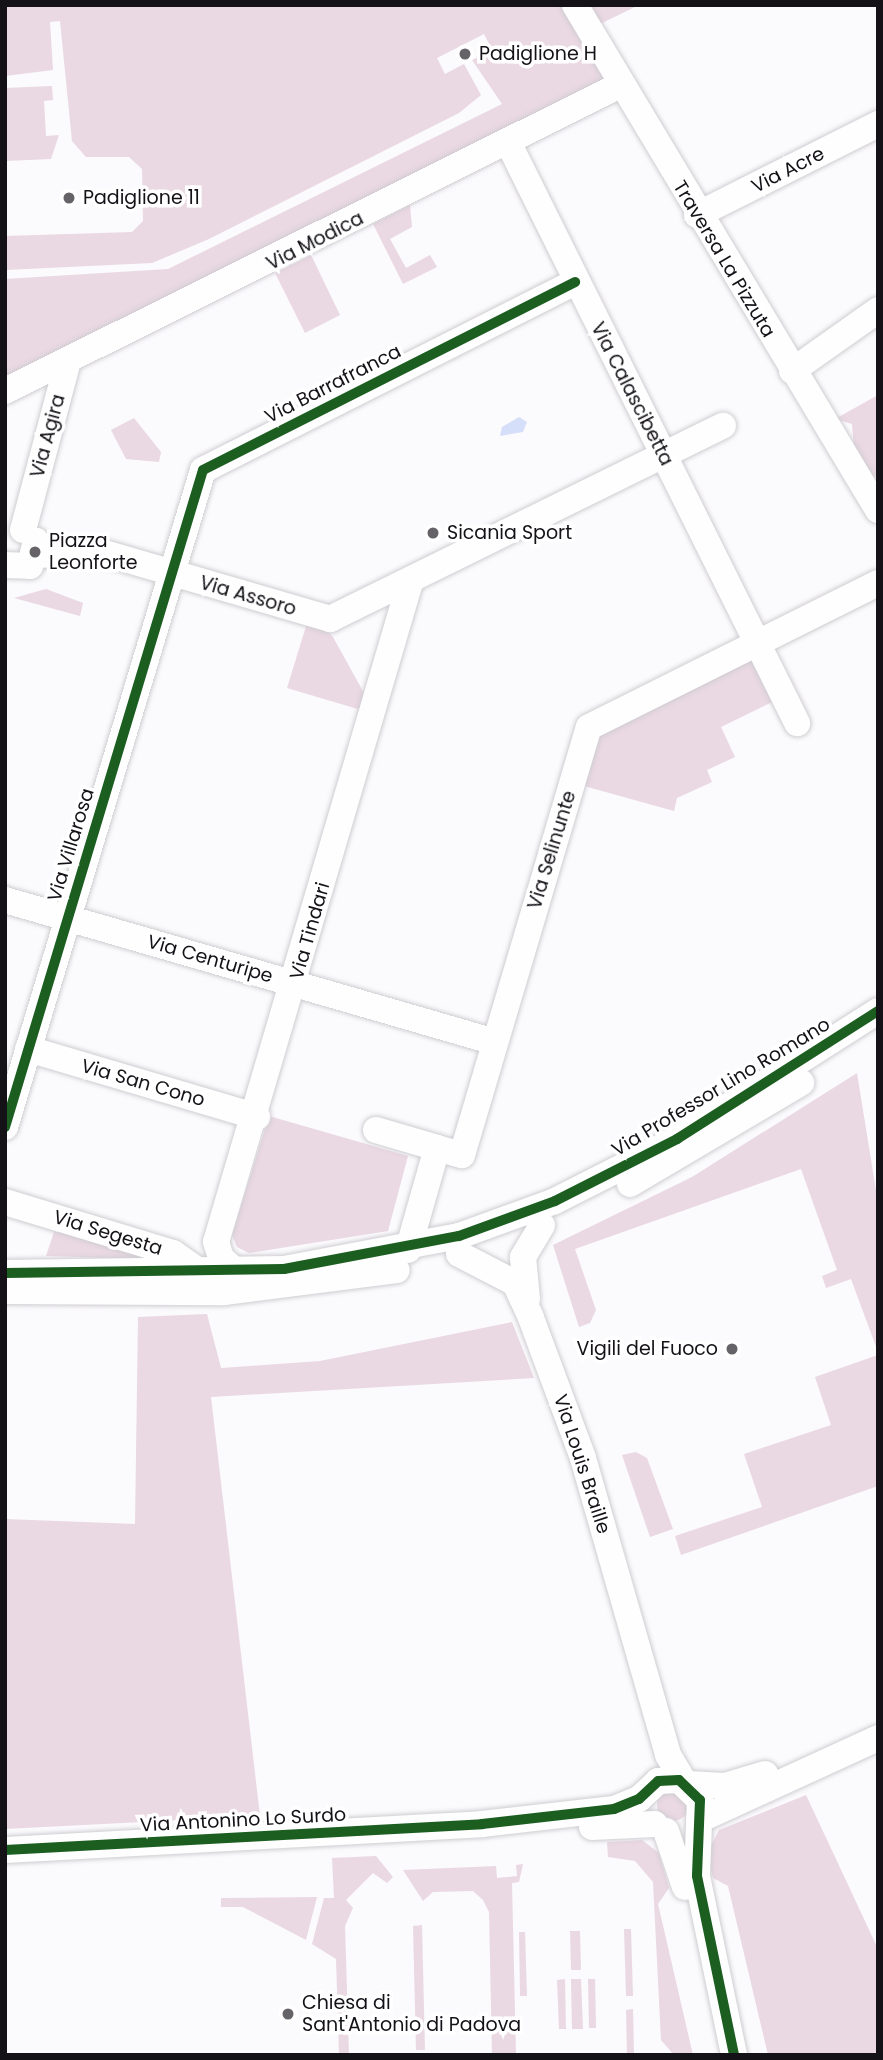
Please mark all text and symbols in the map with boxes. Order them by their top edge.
place label: Padiglione H [479,43,597,65]
marker: Padiglione H [457,46,473,62]
street label: Via Acre [748,142,828,198]
street label: Traversa La Pizzuta [668,177,780,341]
place label: Padiglione 11 [83,187,200,209]
marker: Padiglione 11 [61,190,77,206]
street label: Via Modica [263,207,367,275]
street label: Via Calascibetta [586,318,678,470]
street label: Via Barrafranca [261,340,405,428]
street label: Via Agira [26,392,70,480]
place label: Sicania Sport [447,522,572,544]
marker: Sicania Sport [425,525,441,541]
place label: Piazza Leonforte [49,530,138,574]
marker: Piazza Leonforte [27,544,43,560]
street label: Via Assoro [197,571,299,621]
street label: Via Villarosa [43,786,99,904]
street label: Via Selinunte [523,788,581,912]
street label: Via Tindari [285,880,335,982]
street label: Via Centuripe [145,930,275,988]
street label: Via Professor Lino Romano [608,1013,834,1161]
street label: Via San Cono [78,1054,208,1112]
street label: Via Segesta [51,1206,165,1260]
place label: Vigili del Fuoco [577,1338,718,1360]
marker: Vigili del Fuoco [724,1341,740,1357]
street label: Via Louis Braille [549,1392,615,1536]
street label: Via Antonino Lo Surdo [139,1803,347,1837]
place label: Chiesa di Sant'Antonio di Padova [302,1992,521,2036]
marker: Chiesa di Sant'Antonio di Padova [280,2006,296,2022]

